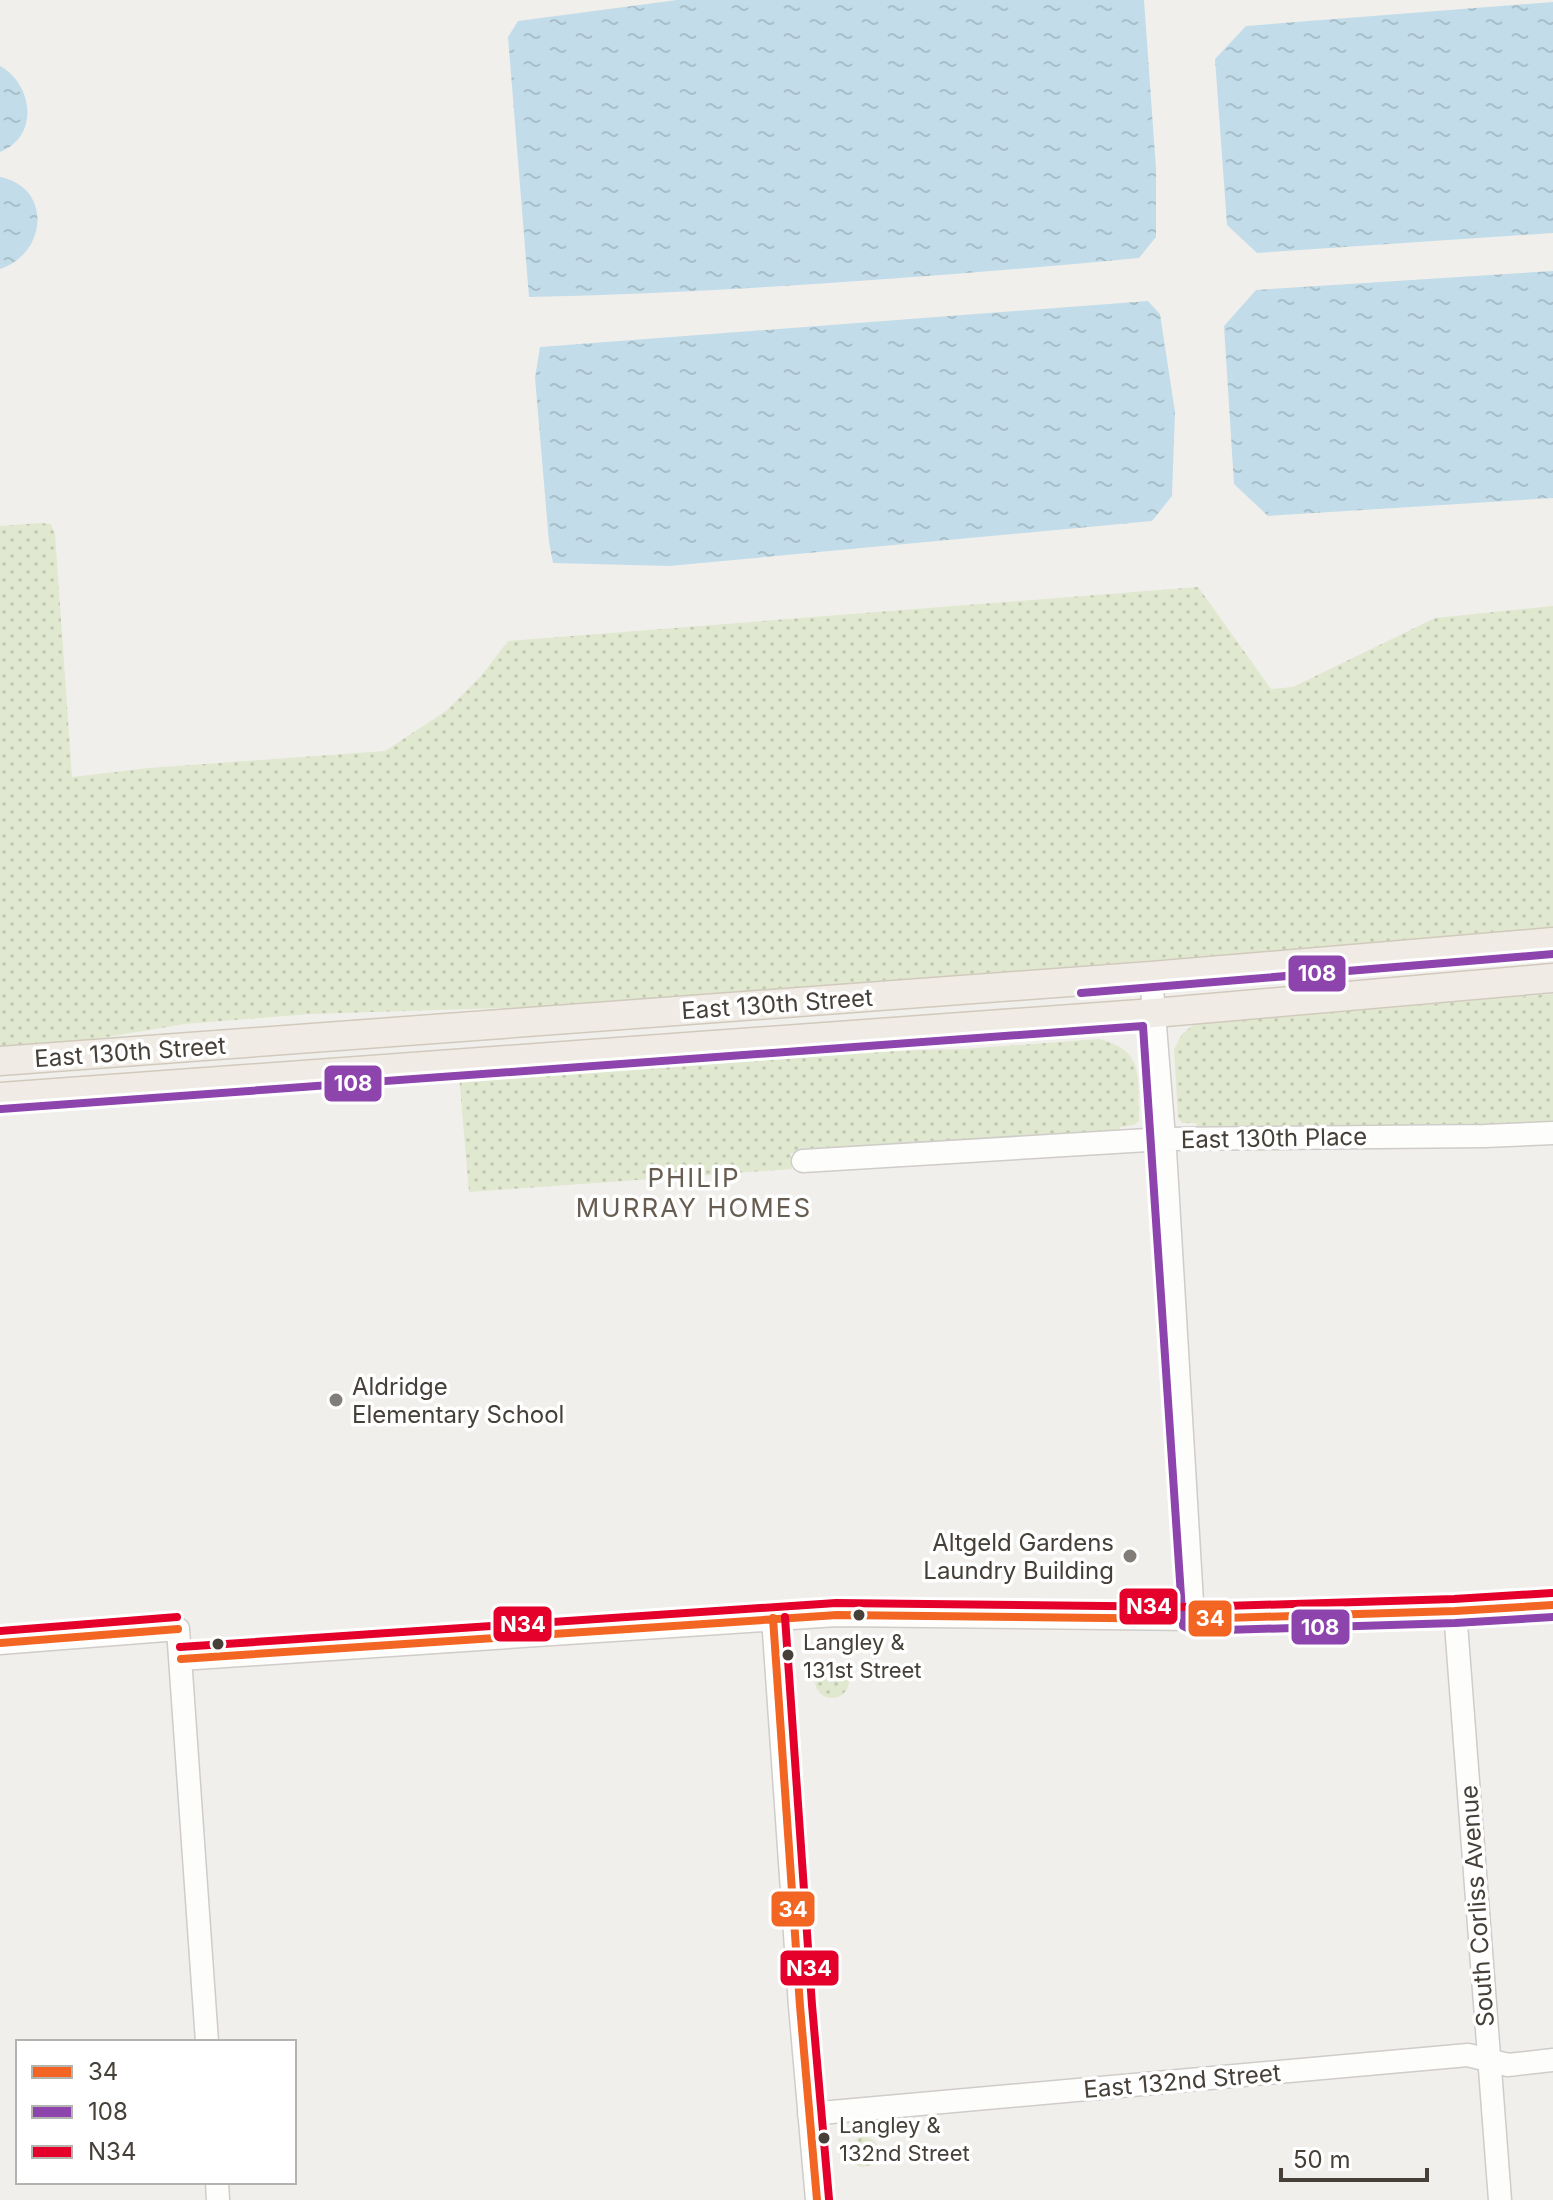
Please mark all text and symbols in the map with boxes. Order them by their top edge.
line badge: 108 [1287,954,1347,993]
text: 108 [1298,960,1336,986]
street label: East 130th Street [680,983,874,1025]
street label: East 130th Street [33,1031,227,1073]
line badge: 108 [323,1064,383,1103]
text: 108 [334,1070,372,1096]
street label: East 130th Place [1181,1122,1367,1154]
district label: PHILIP MURRAY HOMES [576,1162,812,1223]
place label: Aldridge Elementary School [352,1372,564,1429]
marker: Aldridge Elementary School [327,1391,345,1409]
place label: Altgeld Gardens Laundry Building [923,1528,1114,1585]
marker: Altgeld Gardens Laundry Building [1121,1547,1139,1565]
line badge: N34 [1118,1587,1179,1626]
text: N34 [1126,1593,1172,1619]
line badge: 34 [1187,1599,1233,1638]
line badge: N34 [492,1605,553,1643]
text: 34 [1195,1605,1225,1631]
unlabelled marker [851,1607,867,1623]
line badge: 108 [1290,1608,1351,1646]
text: N34 [500,1611,546,1637]
text: 108 [1301,1614,1339,1640]
place label: Langley & 131st Street [803,1629,922,1683]
unlabelled marker [210,1636,226,1652]
marker: Langley & 131st Street [780,1647,796,1663]
street label: South Corliss Avenue [1454,1784,1500,2028]
line badge: 34 [770,1890,816,1928]
text: 34 [778,1896,808,1922]
line badge: N34 [779,1949,840,1987]
text: N34 [786,1955,832,1981]
legend [16,2040,296,2184]
text: 34 [88,2057,118,2086]
street label: East 132nd Street [1082,2058,1282,2104]
text: 108 [88,2097,128,2126]
place label: Langley & 132nd Street [839,2112,970,2166]
marker: Langley & 132nd Street [816,2130,832,2146]
scale bar [1281,2132,1427,2182]
text: N34 [88,2137,136,2166]
text: 50 m [1293,2145,1351,2174]

